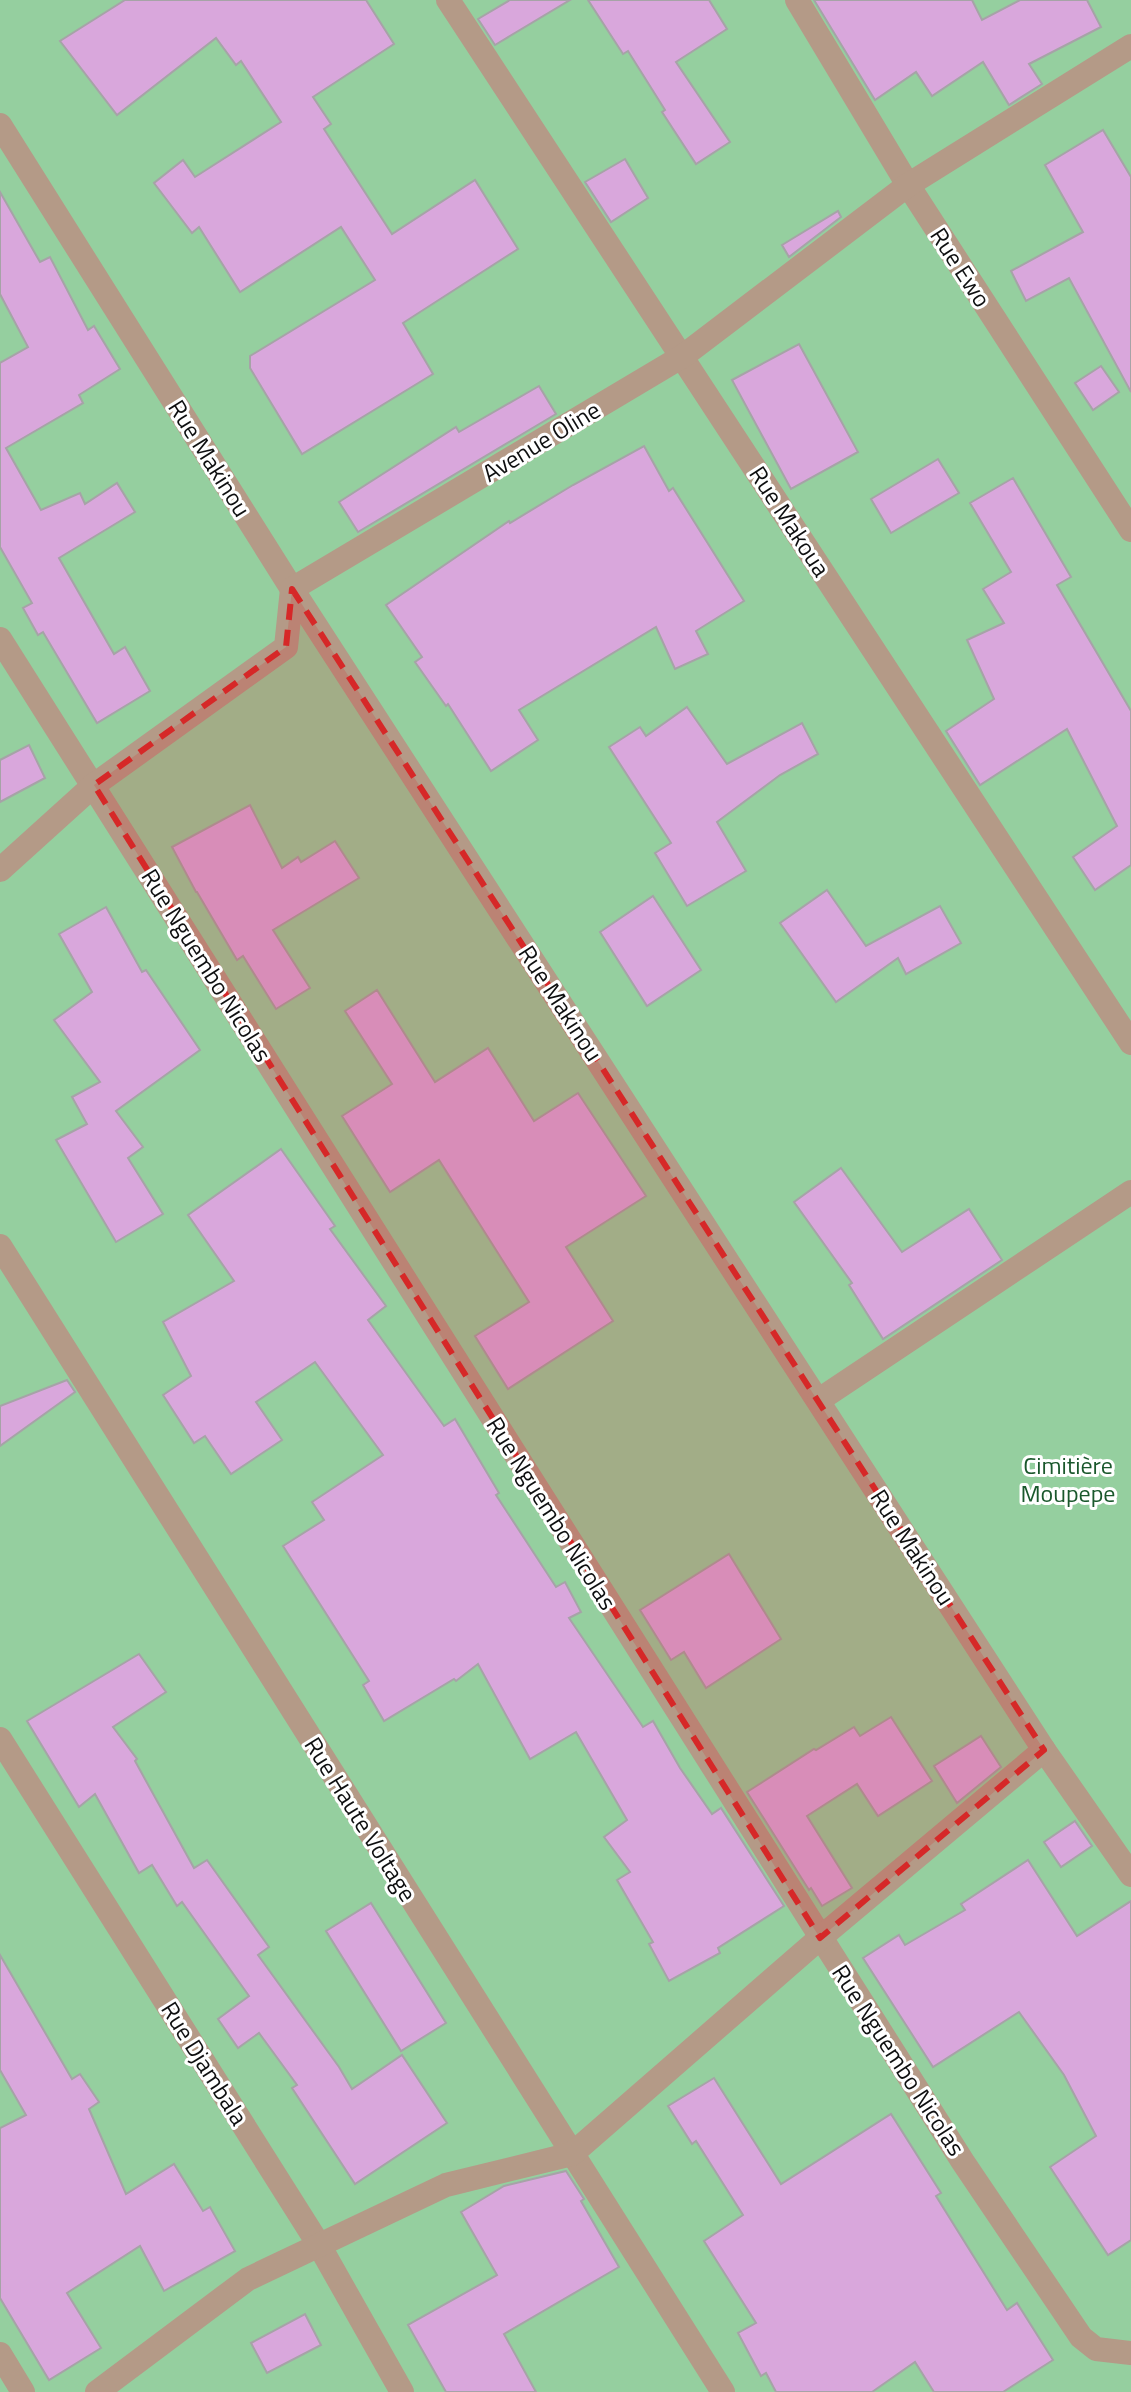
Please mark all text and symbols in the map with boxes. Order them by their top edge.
street label: Rue Ewo [922,220,1000,314]
street label: Rue Makinou [160,392,260,524]
street label: Avenue Oline [475,392,607,490]
street label: Rue Makoua [741,458,839,584]
street label: Rue Nguembo Nicolas [133,861,281,1069]
street label: Rue Makinou [510,938,612,1068]
street label: Rue Nguembo Nicolas [478,1409,626,1617]
park label: Cimitière Moupepe [1021,1447,1116,1511]
street label: Rue Makinou [862,1482,964,1612]
street label: Rue Haute Voltage [296,1730,426,1908]
street label: Rue Nguembo Nicolas [823,1957,975,2163]
street label: Rue Djambala [153,1994,257,2132]

